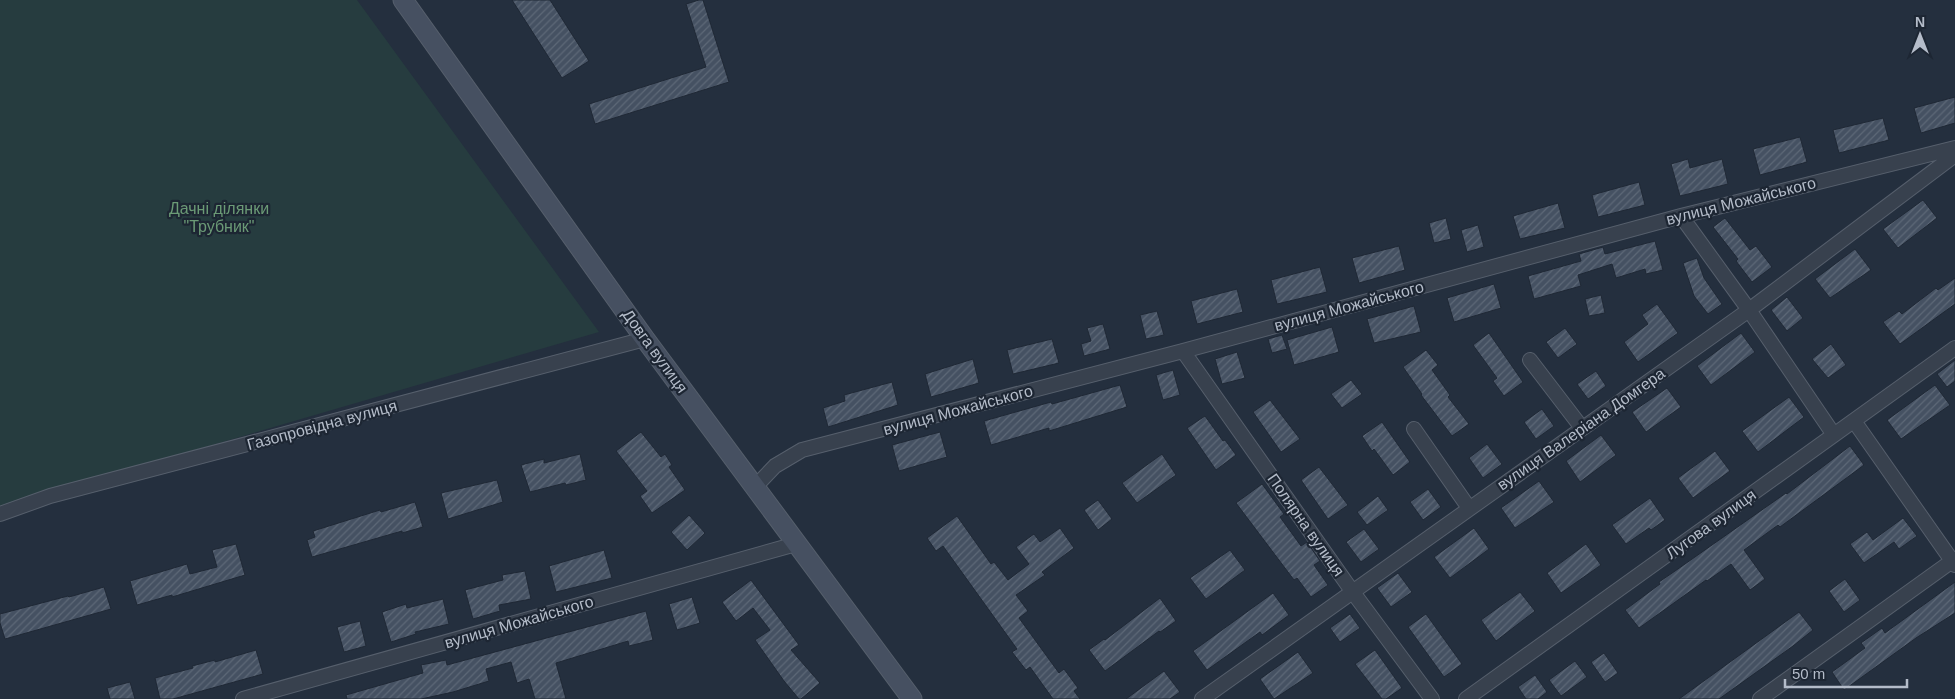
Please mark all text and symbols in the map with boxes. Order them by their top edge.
north arrow [1895,10,1945,60]
text: N [1915,14,1925,30]
street label: вулиця Можайського [1664,174,1818,228]
park label: Дачні ділянки "Трубник" [169,200,269,235]
street label: вулиця Можайського [1272,278,1426,334]
street label: Довга вулиця [619,306,691,396]
street label: вулиця Валеріана Домгера [1494,364,1668,494]
street label: вулиця Можайського [881,382,1035,438]
street label: Газопровідна вулиця [245,397,399,453]
street label: Полярна вулиця [1264,471,1348,579]
street label: Лугова вулиця [1663,486,1759,562]
street label: вулиця Можайського [443,593,595,651]
scale bar [1785,656,1908,688]
text: 50 m [1792,665,1825,682]

